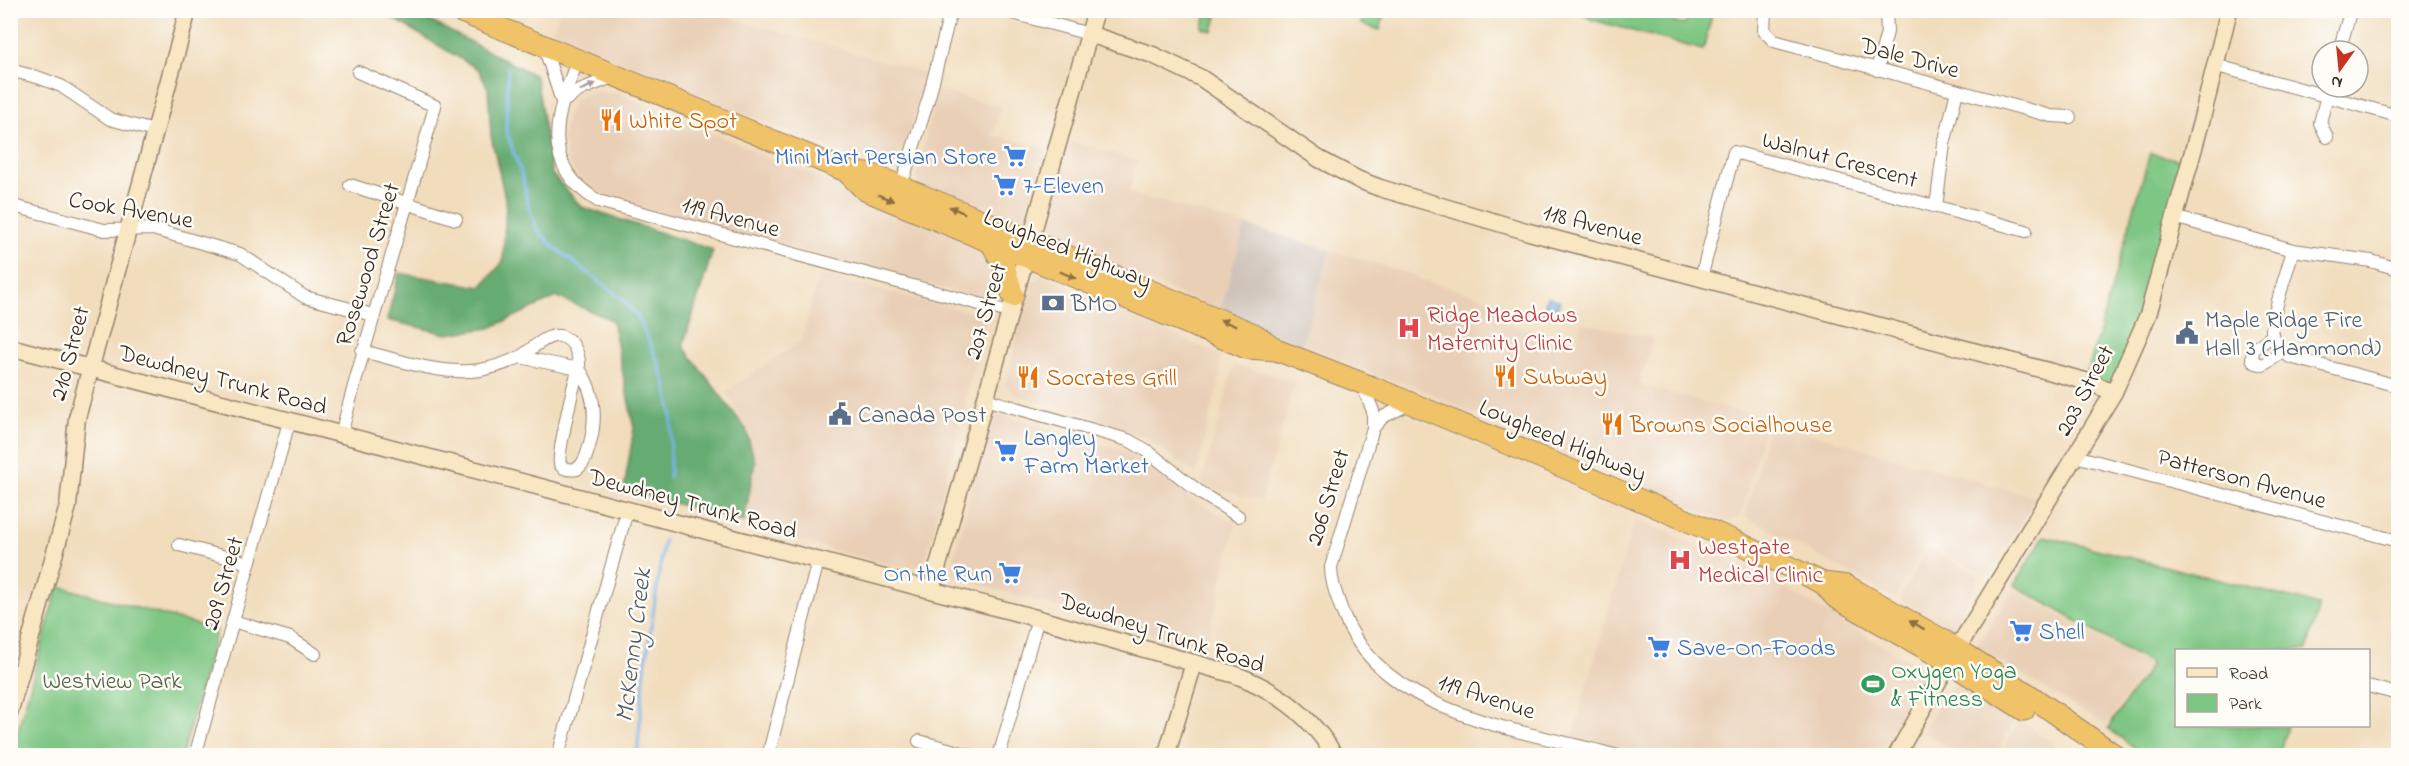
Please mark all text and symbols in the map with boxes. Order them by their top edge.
street label: Dale Drive [1855,29,1963,90]
north arrow [2310,39,2370,99]
text: N [2328,69,2345,95]
one-way arrow [580,82,598,92]
place label: White Spot [629,105,737,140]
restaurant icon: White Spot [598,107,624,133]
street label: Walnut Crescent [1758,124,1921,199]
place label: Mini Mart Persian Store [775,141,997,176]
supermarket icon: Mini Mart Persian Store [1002,143,1028,169]
place label: 7-Eleven [1023,170,1104,205]
supermarket icon: 7-Eleven [992,172,1018,198]
street label: Rosewood Street [328,179,411,351]
street label: Cook Avenue [66,183,196,240]
street label: 119 Avenue [677,189,784,248]
one-way arrow [877,194,894,203]
street label: 118 Avenue [1539,196,1646,257]
street label: Lougheed Highway [977,201,1157,301]
one-way arrow [947,205,965,215]
street label: 207 Street [957,259,1018,364]
one-way arrow [1059,270,1077,280]
place label: BMO [1070,288,1118,323]
bank icon: BMO [1040,290,1066,316]
place label: Ridge Meadows Maternity Clinic [1427,299,1578,363]
street label: 210 Street [42,303,101,405]
place label: Maple Ridge Fire Hall 3 (Hammond) [2205,304,2381,367]
hospital icon: Ridge Meadows Maternity Clinic [1396,315,1422,341]
one-way arrow [1219,318,1237,327]
public building icon: Maple Ridge Fire Hall 3 (Hammond) [2174,320,2200,346]
street label: Dewdney Trunk Road [113,336,331,427]
street label: 203 Street [2048,339,2125,443]
place label: Subway [1523,361,1607,397]
place label: Socrates Grill [1046,362,1177,397]
restaurant icon: Subway [1492,363,1518,389]
restaurant icon: Socrates Grill [1015,364,1041,390]
street label: Lougheed Highway [1472,391,1651,494]
place label: Canada Post [858,399,987,434]
public building icon: Canada Post [827,401,853,427]
place label: Browns Socialhouse [1629,409,1832,444]
restaurant icon: Browns Socialhouse [1599,411,1625,437]
place label: Langley Farm Market [1023,422,1149,485]
supermarket icon: Langley Farm Market [993,438,1019,464]
street label: Patterson Avenue [2153,441,2330,520]
street label: 206 Street [1298,445,1361,550]
street label: Dewdney Trunk Road [583,460,801,551]
place label: Westgate Medical Clinic [1698,531,1823,594]
street label: 209 Street [194,533,254,635]
hospital icon: Westgate Medical Clinic [1667,547,1693,573]
place label: On the Run [883,558,992,593]
supermarket icon: On the Run [997,560,1023,586]
water label: McKenny Creek [607,564,663,725]
street label: Dewdney Trunk Road [1052,584,1269,685]
place label: Shell [2039,616,2085,651]
supermarket icon: Shell [2008,618,2034,644]
one-way arrow [1908,620,1925,630]
place label: Save-On-Foods [1677,632,1836,667]
supermarket icon: Save-On-Foods [1646,634,1672,660]
legend [2175,649,2370,727]
place label: Oxygen Yoga & Fitness [1891,655,2017,718]
text: Road [2229,662,2268,688]
park label: Westview Park [42,665,182,700]
street label: 119 Avenue [1433,666,1540,731]
sports icon: Oxygen Yoga & Fitness [1860,671,1886,697]
text: Park [2229,692,2262,718]

